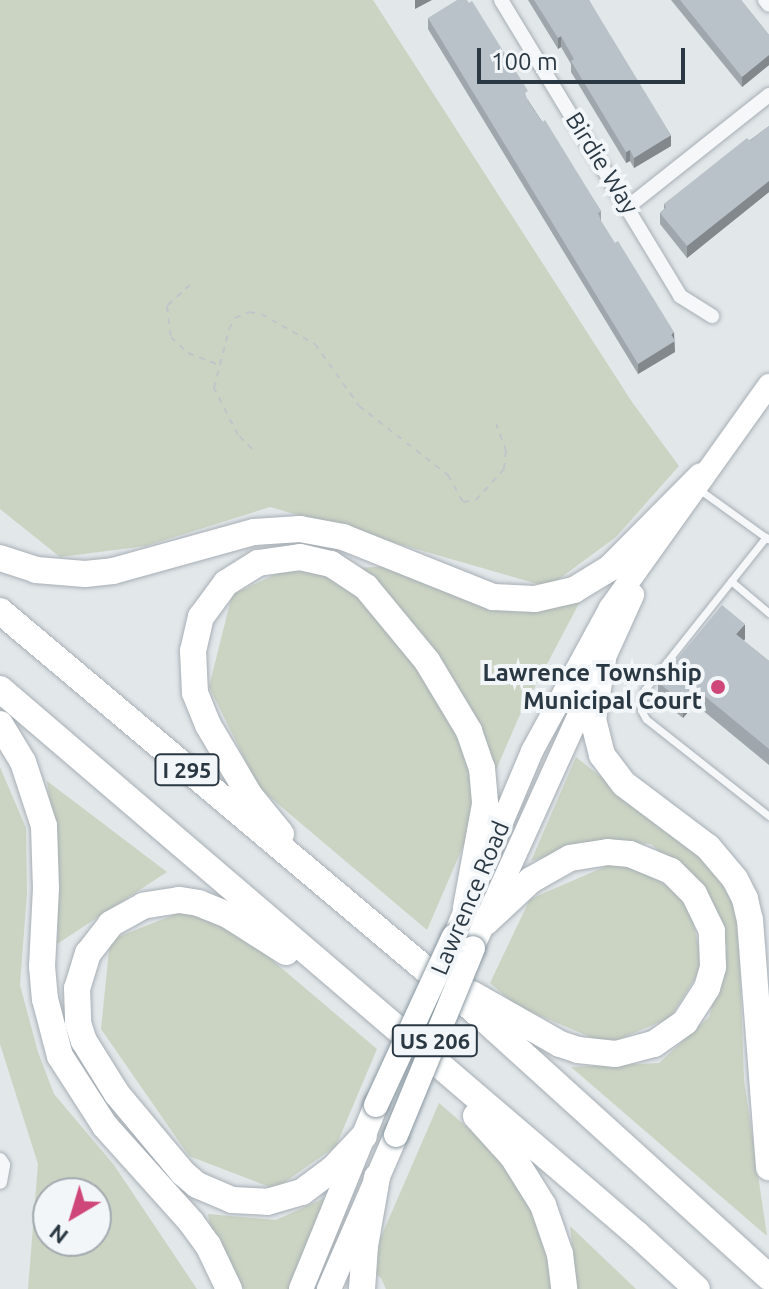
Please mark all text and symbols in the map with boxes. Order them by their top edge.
scale bar [481,32,689,82]
text: 100 m [491,48,558,75]
street label: Birdie Way [559,107,645,219]
place label: Lawrence Township Municipal Court [482,659,702,715]
marker: Lawrence Township Municipal Court [709,678,727,696]
road number: I 295 [153,752,221,788]
street label: Lawrence Road [425,817,515,979]
road number: US 206 [391,1023,479,1059]
north arrow [32,1177,112,1257]
text: N [44,1220,72,1250]

